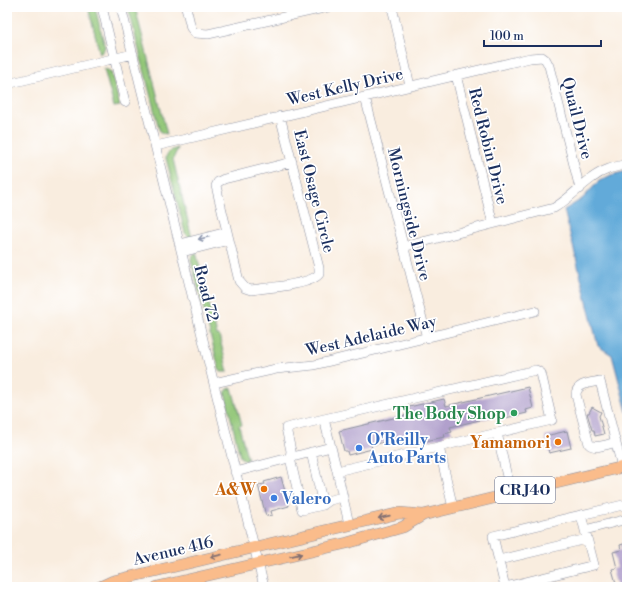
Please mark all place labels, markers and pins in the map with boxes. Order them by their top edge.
place label: The Body Shop [393,404,506,424]
marker: The Body Shop [509,408,519,418]
place label: O'Reilly Auto Parts [366,430,446,468]
place label: Yamamori [470,433,550,453]
marker: Yamamori [553,437,563,447]
marker: O'Reilly Auto Parts [354,443,364,453]
place label: A&W [214,480,257,500]
marker: A&W [259,484,269,494]
place label: Valero [281,489,331,509]
marker: Valero [269,493,279,503]

